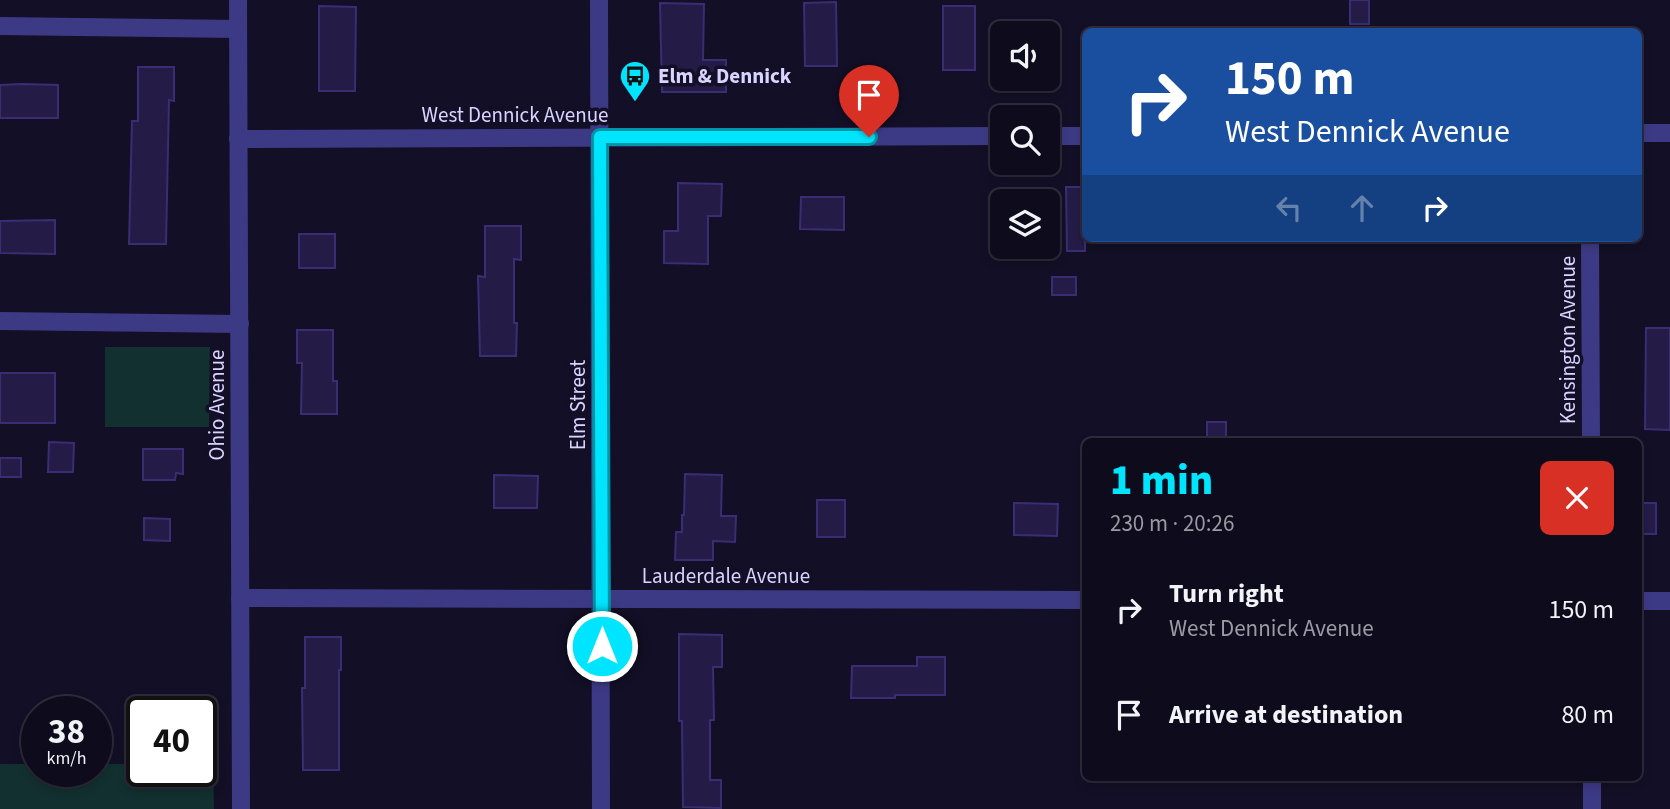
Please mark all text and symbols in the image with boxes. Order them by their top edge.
map controls [990,21,1060,259]
button: sound [990,21,1060,91]
text: 150 m [1225,44,1354,114]
icon: right [1110,56,1201,147]
bus stop icon: Elm & Dennick [618,59,652,103]
place label: Elm & Dennick [658,61,792,91]
pin [839,65,899,137]
icon: arrive [850,76,888,114]
street label: West Dennick Avenue [422,100,608,130]
button: search [990,105,1060,175]
text: West Dennick Avenue [1225,109,1510,155]
button: layers [990,189,1060,259]
icon: left [1270,189,1308,227]
icon: ahead [1343,189,1381,227]
icon: right [1416,189,1454,227]
street label: Kensington Avenue [1553,256,1583,424]
street label: Ohio Avenue [202,350,232,460]
street label: Elm Street [563,360,593,450]
text: 1 min [1110,451,1213,511]
button: close [1540,461,1614,535]
text: 230 m · 20:26 [1110,507,1234,540]
street label: Lauderdale Avenue [642,561,810,591]
text: Turn right [1169,575,1284,612]
icon: right [1110,591,1148,629]
text: 150 m [1548,591,1614,628]
position arrow [565,609,639,683]
text: West Dennick Avenue [1169,612,1374,645]
speed limit sign: 40 [126,696,217,787]
icon: arrive [1110,696,1148,734]
text: Arrive at destination [1169,696,1403,733]
text: 80 m [1561,696,1614,733]
text: 38 [48,707,85,757]
text: km/h [47,746,86,771]

